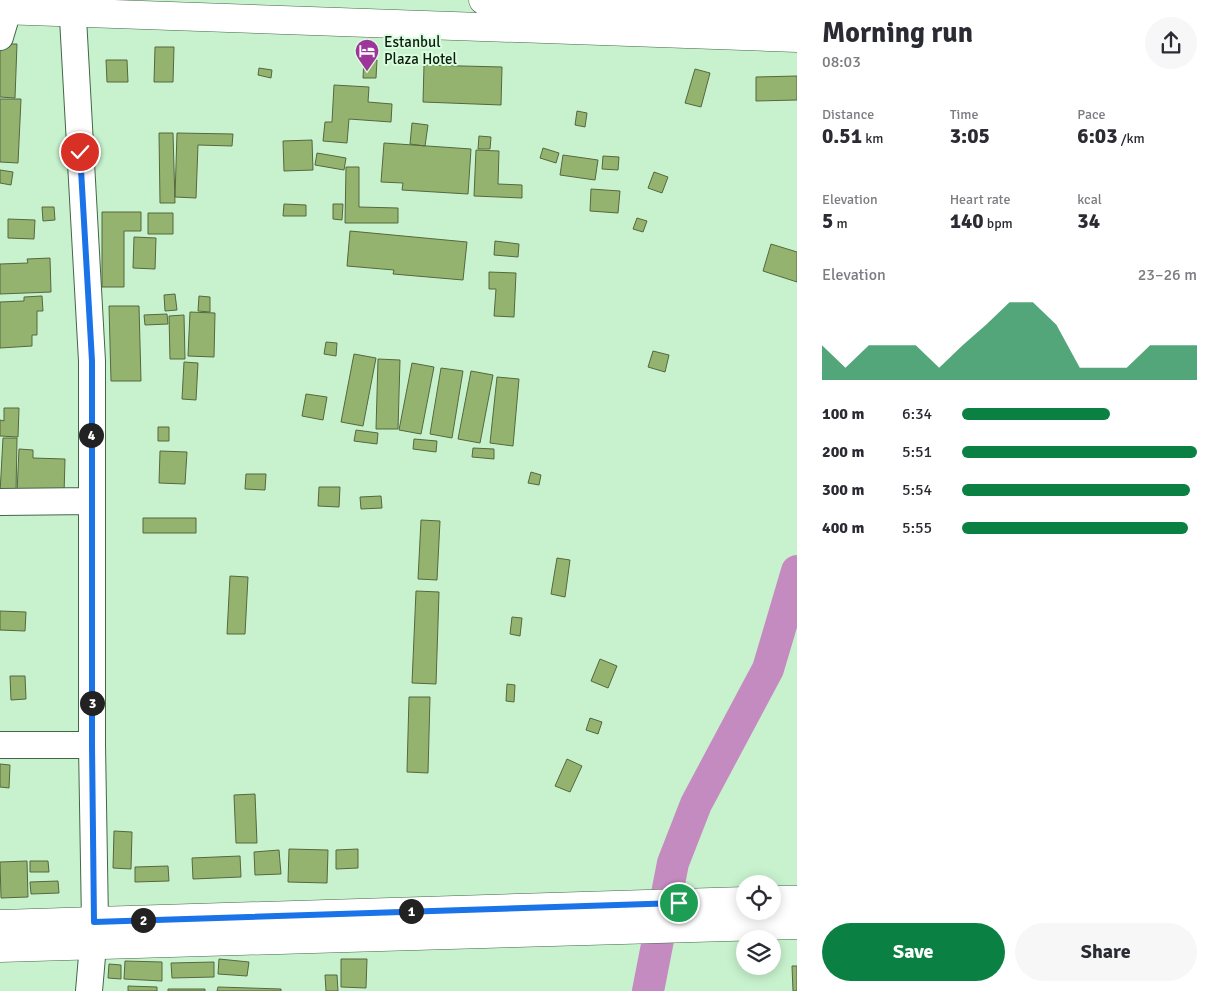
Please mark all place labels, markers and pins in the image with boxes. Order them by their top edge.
place label: Estanbul Plaza Hotel [384,33,457,68]
hotel icon: Estanbul Plaza Hotel [354,38,380,72]
pin [59,131,101,173]
pin: 4 [78,422,104,448]
pin: 3 [80,690,104,716]
pin [658,882,700,924]
pin: 1 [398,898,424,924]
pin: 2 [130,908,156,932]

